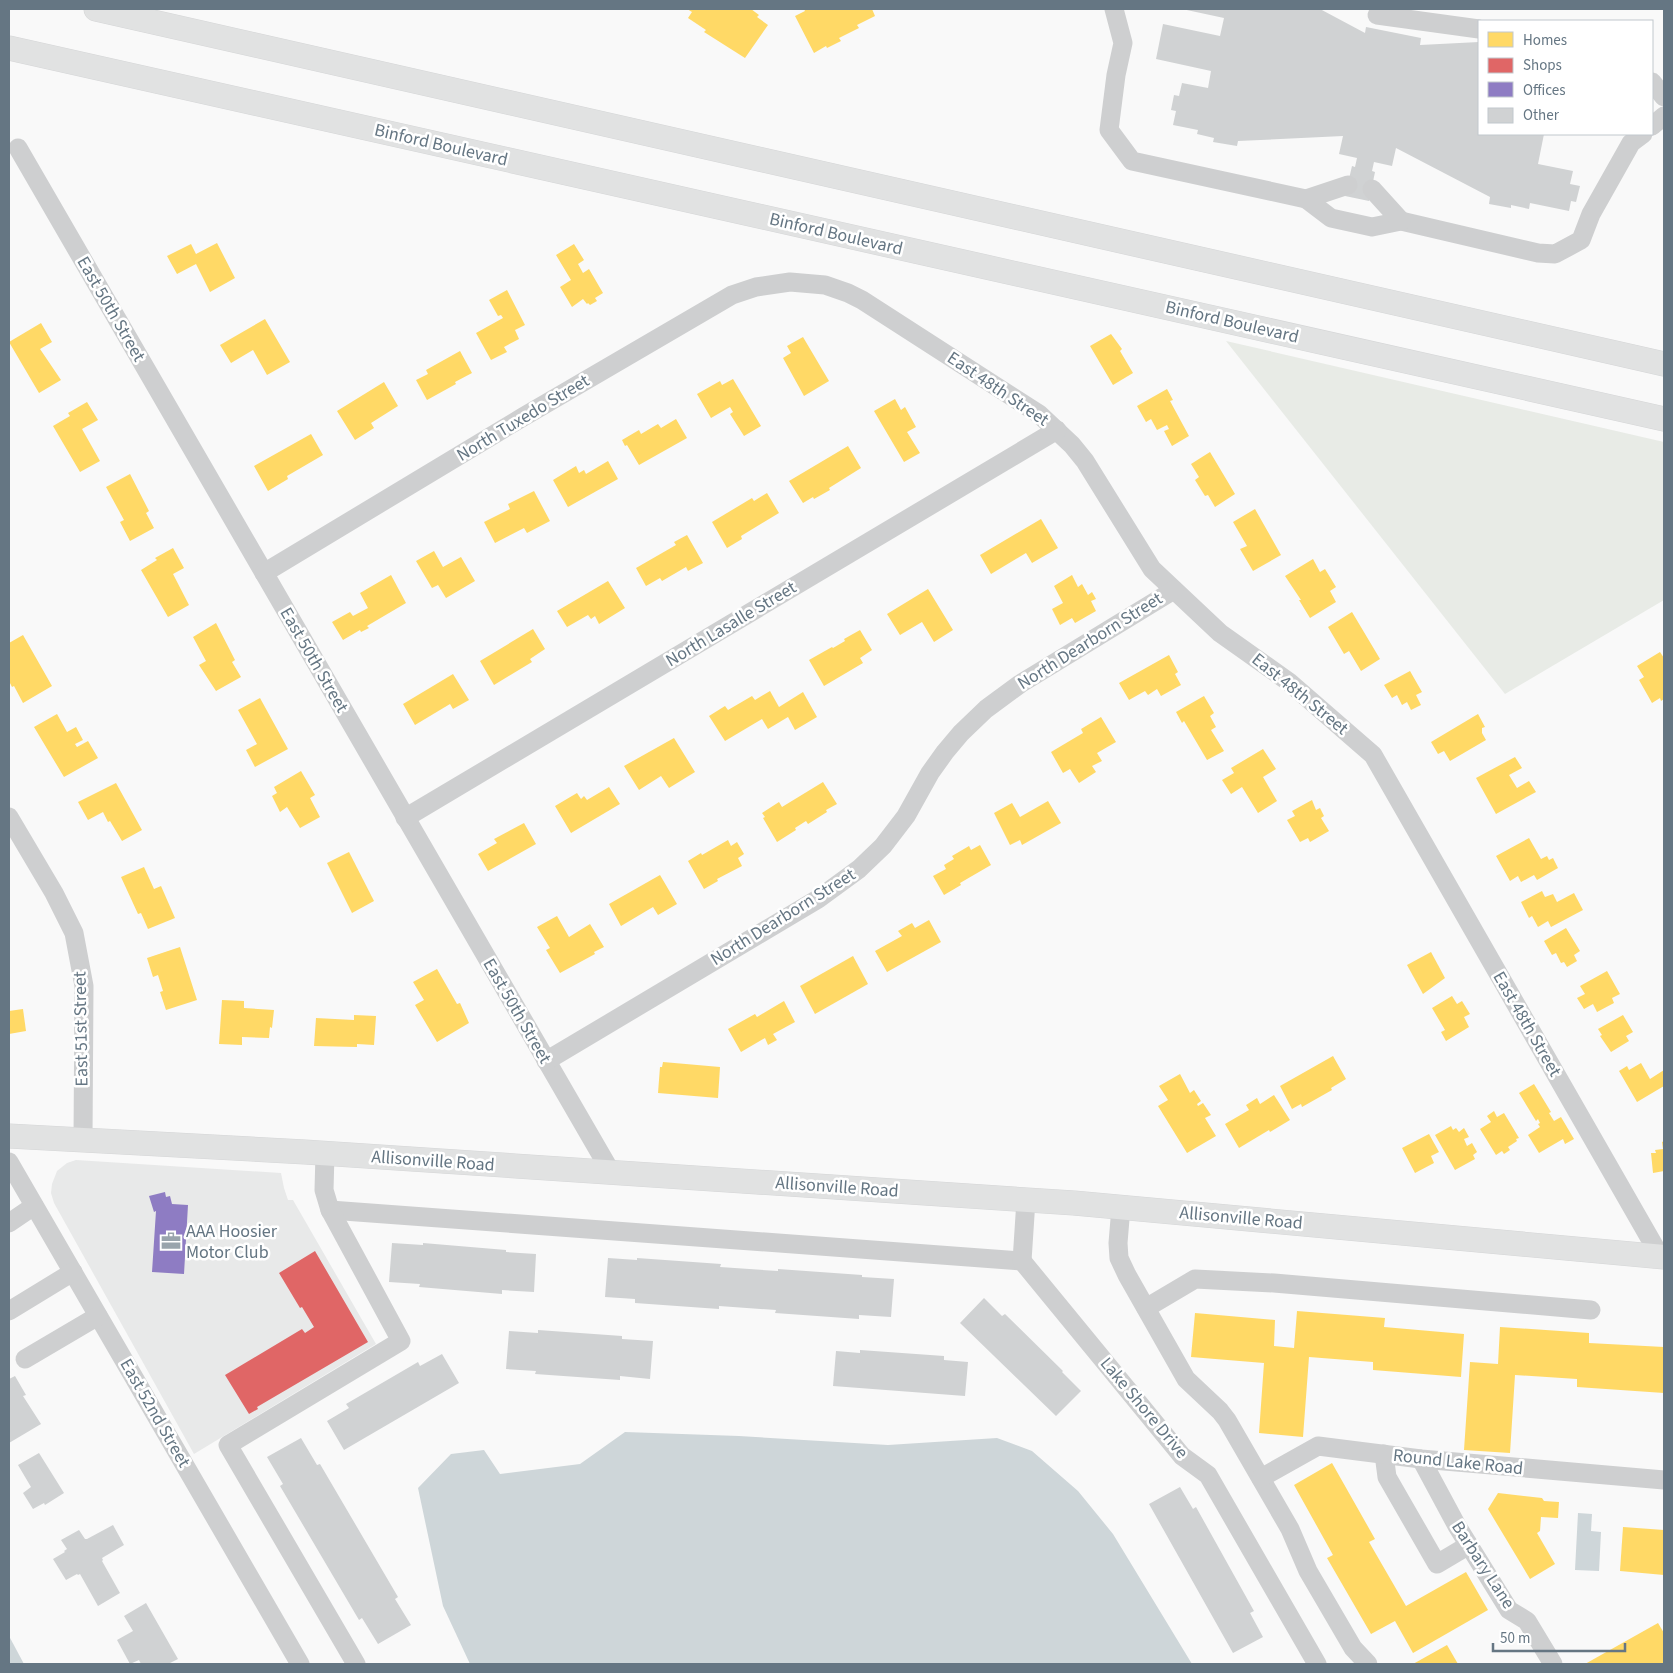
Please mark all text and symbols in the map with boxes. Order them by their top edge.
legend [1478,20,1653,135]
text: Homes [1523,30,1567,51]
text: Shops [1523,55,1562,76]
text: Offices [1523,80,1566,101]
text: Other [1523,105,1560,126]
street label: Binford Boulevard [372,117,510,173]
street label: Binford Boulevard [767,206,905,262]
street label: East 50th Street [71,252,151,366]
street label: Binford Boulevard [1163,294,1301,350]
street label: East 48th Street [942,346,1054,432]
street label: North Tuxedo Street [452,368,594,468]
street label: North Lasalle Street [661,575,801,673]
street label: North Dearborn Street [1013,586,1167,696]
street label: East 50th Street [274,603,354,717]
street label: East 48th Street [1246,647,1354,741]
street label: North Dearborn Street [706,862,860,972]
street label: East 50th Street [477,954,557,1068]
street label: East 48th Street [1487,967,1567,1081]
street label: East 51st Street [67,971,95,1087]
street label: Allisonville Road [370,1144,496,1178]
street label: Allisonville Road [774,1170,900,1204]
street label: Allisonville Road [1178,1200,1304,1236]
place label: AAA Hoosier Motor Club [186,1219,278,1265]
office icon: AAA Hoosier Motor Club [160,1230,182,1252]
street label: Lake Shore Drive [1094,1352,1194,1464]
street label: East 52nd Street [114,1354,196,1472]
street label: Round Lake Road [1392,1443,1524,1481]
street label: Barbary Lane [1445,1516,1521,1614]
scale bar [1493,1620,1626,1652]
text: 50 m [1500,1628,1530,1649]

